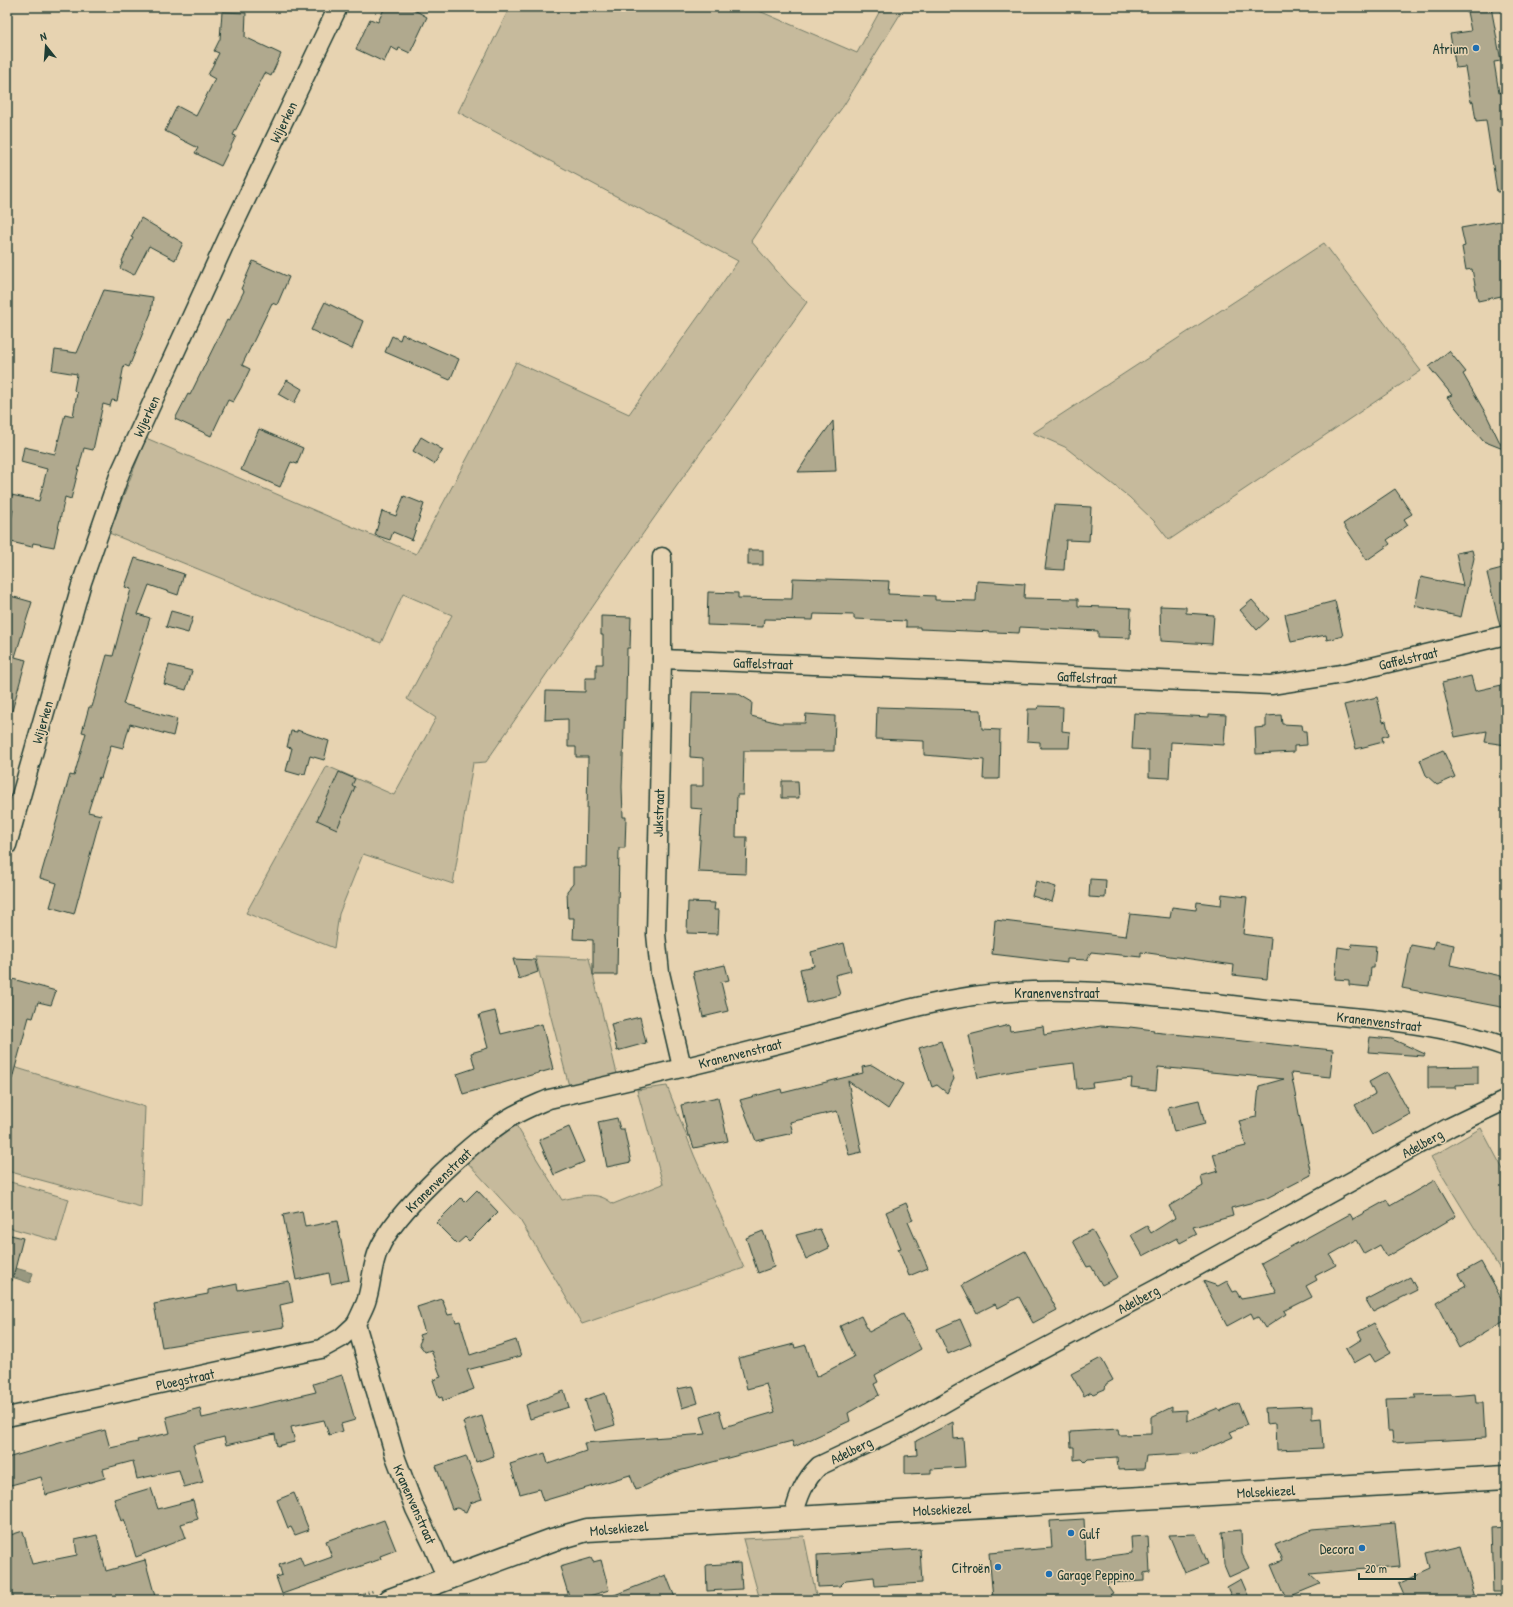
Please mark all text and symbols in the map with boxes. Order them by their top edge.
north arrow [26,26,66,66]
text: N [38,29,48,44]
place label: Atrium [1433,39,1468,58]
marker: Atrium [1471,43,1481,53]
street label: Wijerken [265,98,302,146]
street label: Wijerken [128,392,165,440]
street label: Gaffelstraat [1377,642,1440,674]
street label: Gaffelstraat [733,652,794,674]
street label: Gaffelstraat [1056,666,1118,688]
street label: Wijerken [27,698,58,746]
street label: Jukstraat [648,789,668,837]
street label: Kranenvenstraat [1014,983,1100,1002]
street label: Kranenvenstraat [1335,1006,1423,1036]
street label: Kranenvenstraat [696,1033,784,1073]
street label: Adelberg [1398,1124,1447,1163]
street label: Kranenvenstraat [401,1143,475,1216]
street label: Adelberg [1114,1280,1163,1319]
street label: Ploegstraat [154,1364,216,1395]
street label: Adelberg [827,1432,876,1469]
street label: Kranenvenstraat [389,1461,441,1547]
street label: Molsekiezel [1236,1480,1296,1502]
street label: Molsekiezel [912,1498,972,1520]
street label: Molsekiezel [589,1516,649,1540]
place label: Gulf [1079,1524,1100,1543]
marker: Gulf [1066,1528,1076,1538]
place label: Decora [1320,1539,1354,1558]
marker: Decora [1357,1543,1367,1553]
scale bar [1359,1555,1415,1581]
place label: Citroën [951,1558,990,1577]
text: 20 m [1365,1560,1387,1577]
marker: Citroën [993,1562,1003,1572]
place label: Garage Peppino [1057,1565,1135,1585]
marker: Garage Peppino [1044,1569,1054,1579]

